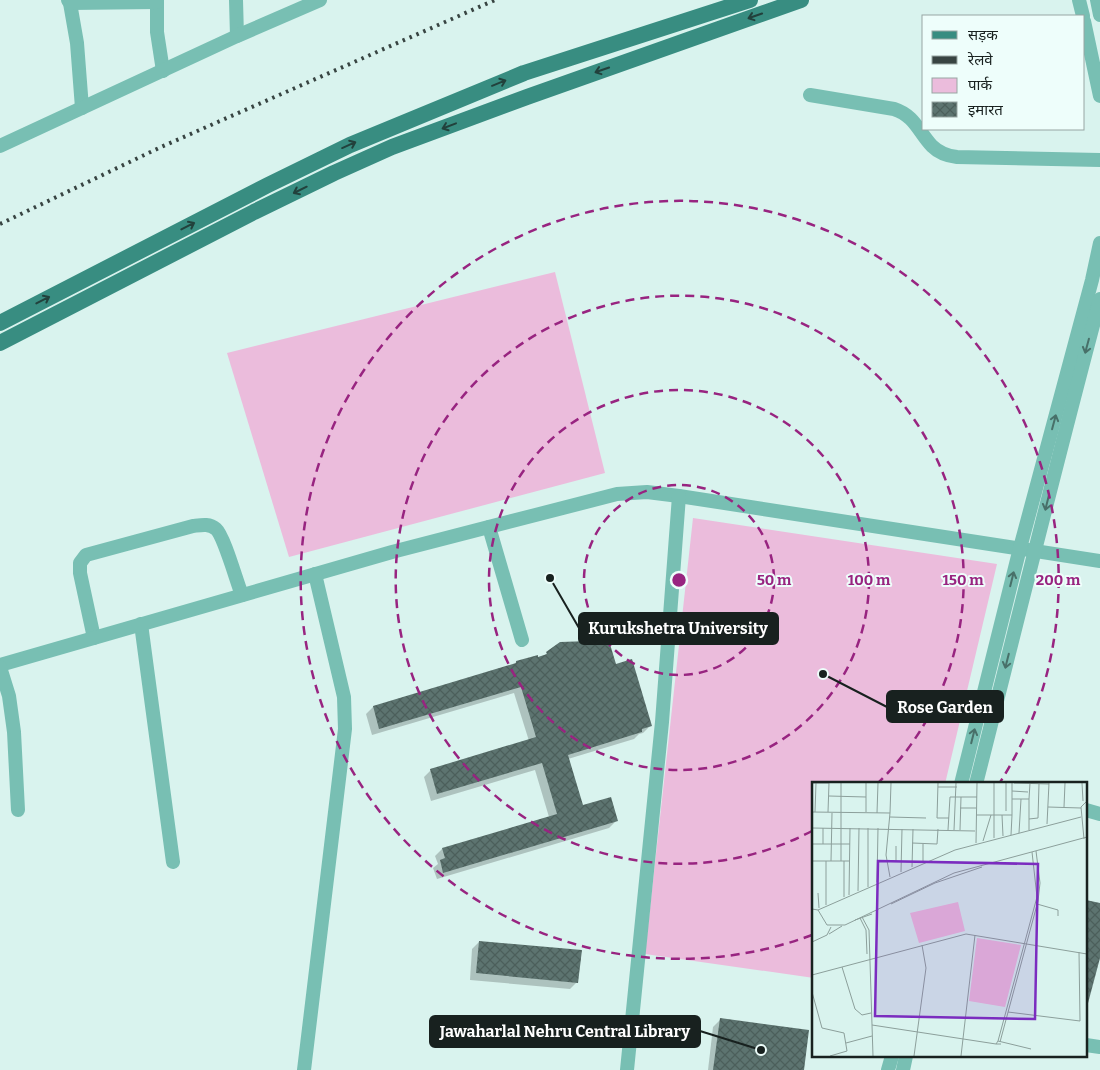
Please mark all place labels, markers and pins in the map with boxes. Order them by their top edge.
centre of rings [670,571,688,589]
callout: Kurukshetra University [579,613,778,644]
callout: Rose Garden [887,691,1003,722]
callout: Jawaharlal Nehru Central Library [430,1016,700,1047]

